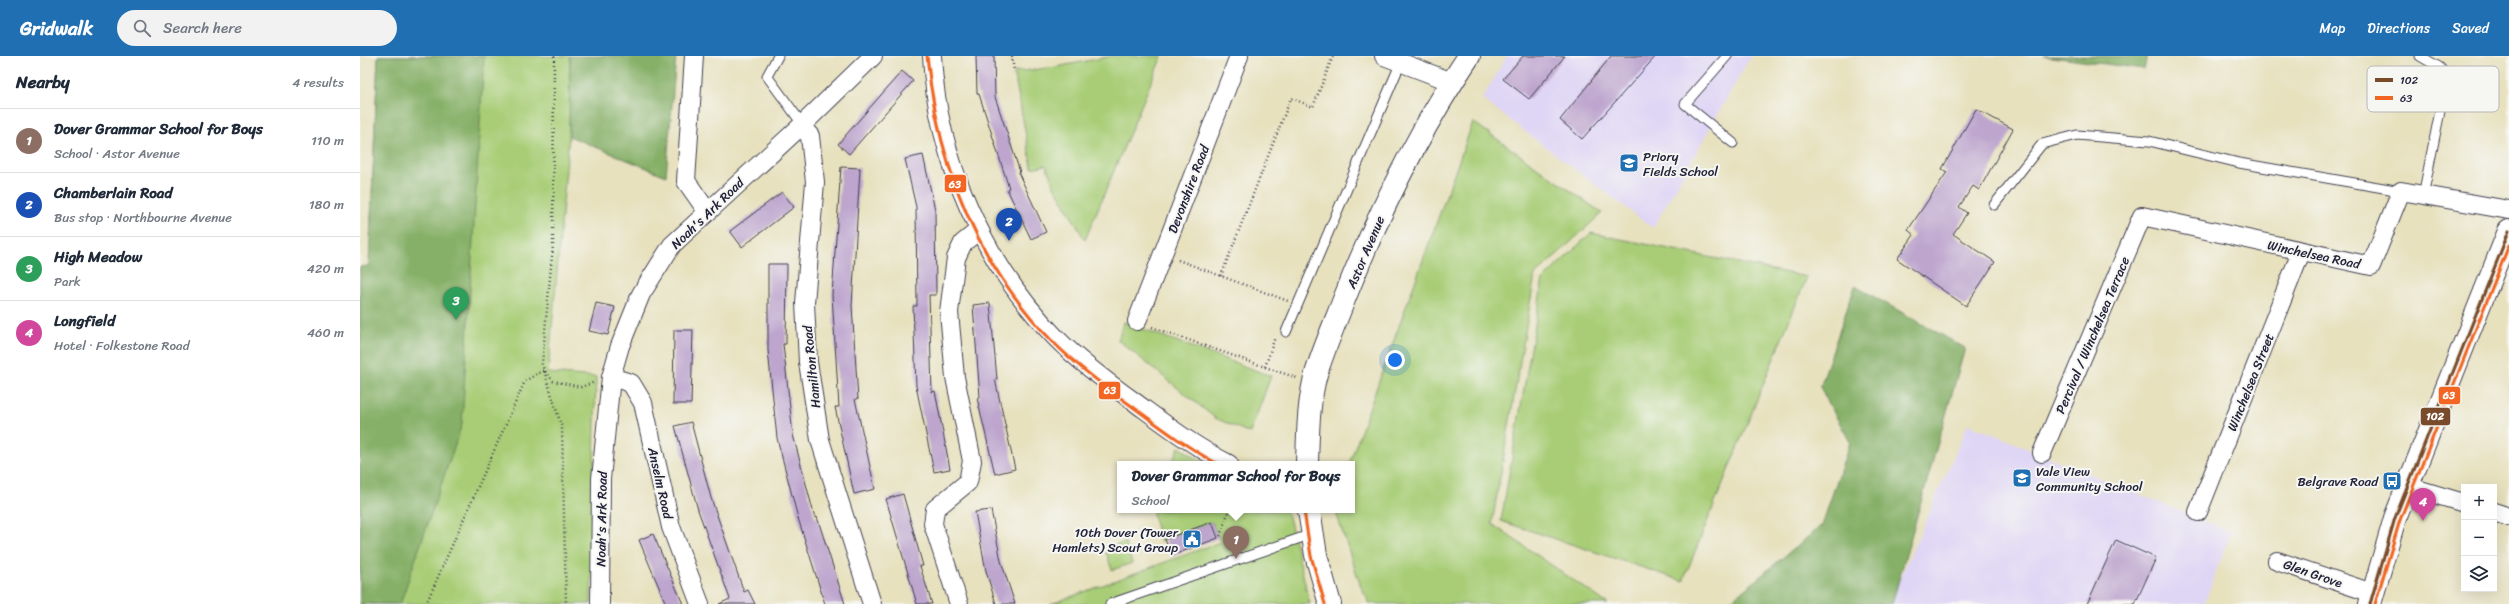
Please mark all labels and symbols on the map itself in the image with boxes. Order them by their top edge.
legend [2367,66,2499,112]
text: 102 [2400,71,2419,90]
text: 63 [2400,89,2412,108]
street label: Devonshire Road [1161,141,1216,237]
place label: Priory Fields School [1643,145,1718,183]
school or university icon: Priory Fields School [1618,152,1640,174]
street label: Noah's Ark Road [665,171,750,255]
line badge: 63 [944,174,967,193]
text: 63 [948,175,962,194]
pin: 2 [996,208,1022,241]
street label: Astor Avenue [1339,212,1391,293]
street label: Winchelsea Road [2265,233,2364,276]
street label: Percival / Winchelsea Terrace [2049,253,2136,417]
pin: 3 [443,287,469,320]
street label: Hamilton Road [796,323,827,409]
street label: Winchelsea Street [2220,329,2281,435]
your location [1385,350,1405,370]
line badge: 63 [1098,381,1121,400]
text: 63 [1103,381,1117,400]
line badge: 63 [2438,386,2461,405]
text: 63 [2442,386,2456,405]
line badge: 102 [2420,407,2451,426]
text: 102 [2426,407,2445,426]
street label: Anselm Road [641,444,680,522]
place label: Vale View Community School [2036,460,2143,498]
school or university icon: Vale View Community School [2011,467,2033,489]
street label: Noah's Ark Road [589,470,614,567]
place label: Belgrave Road [2297,470,2379,493]
bus stop icon: Belgrave Road [2381,470,2403,492]
pin: 4 [2410,488,2436,521]
place label: 10th Dover (Tower Hamlets) Scout Group [1052,521,1179,559]
pin: 1 [1223,526,1249,559]
public building icon: 10th Dover (Tower Hamlets) Scout Group [1181,528,1203,550]
street label: Glen Grove [2280,553,2346,594]

